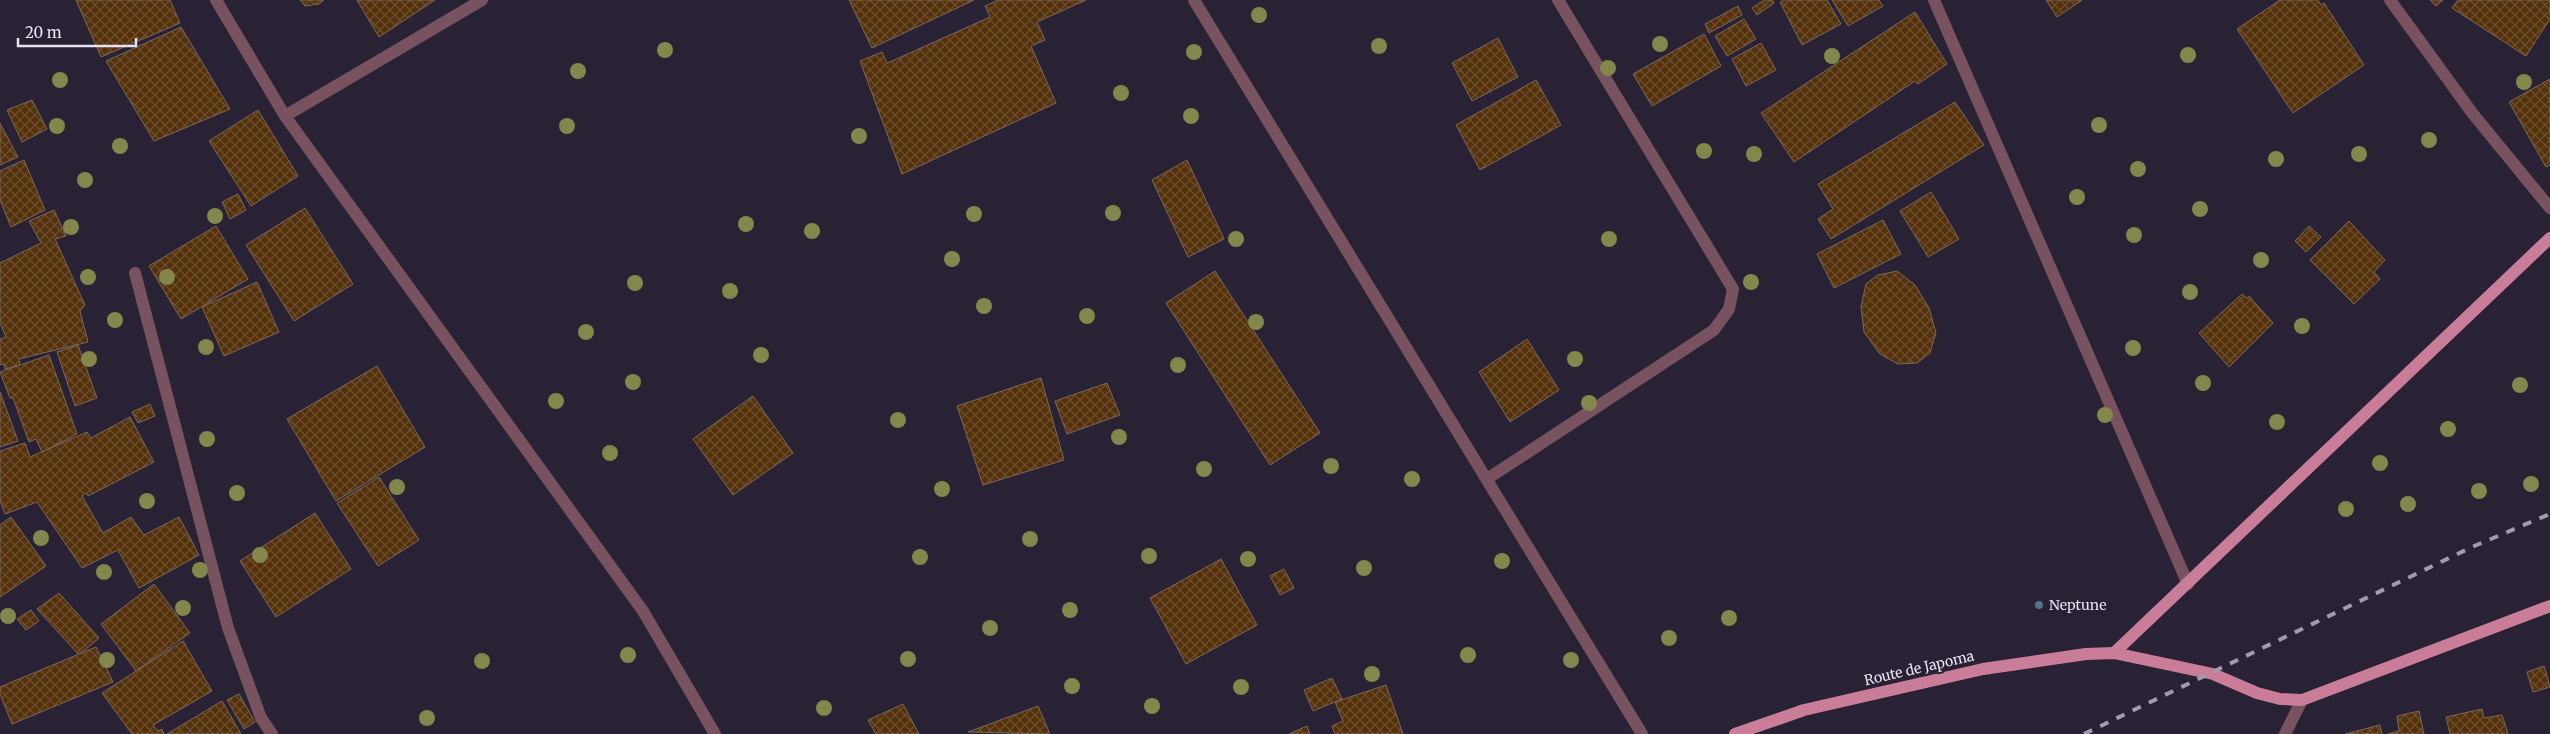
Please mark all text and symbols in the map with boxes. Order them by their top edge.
scale bar [18,15,135,47]
text: 20 m [25,23,62,42]
place label: Neptune [2049,596,2106,614]
marker: Neptune [2033,599,2045,611]
street label: Route de Japoma [1862,647,1976,689]

